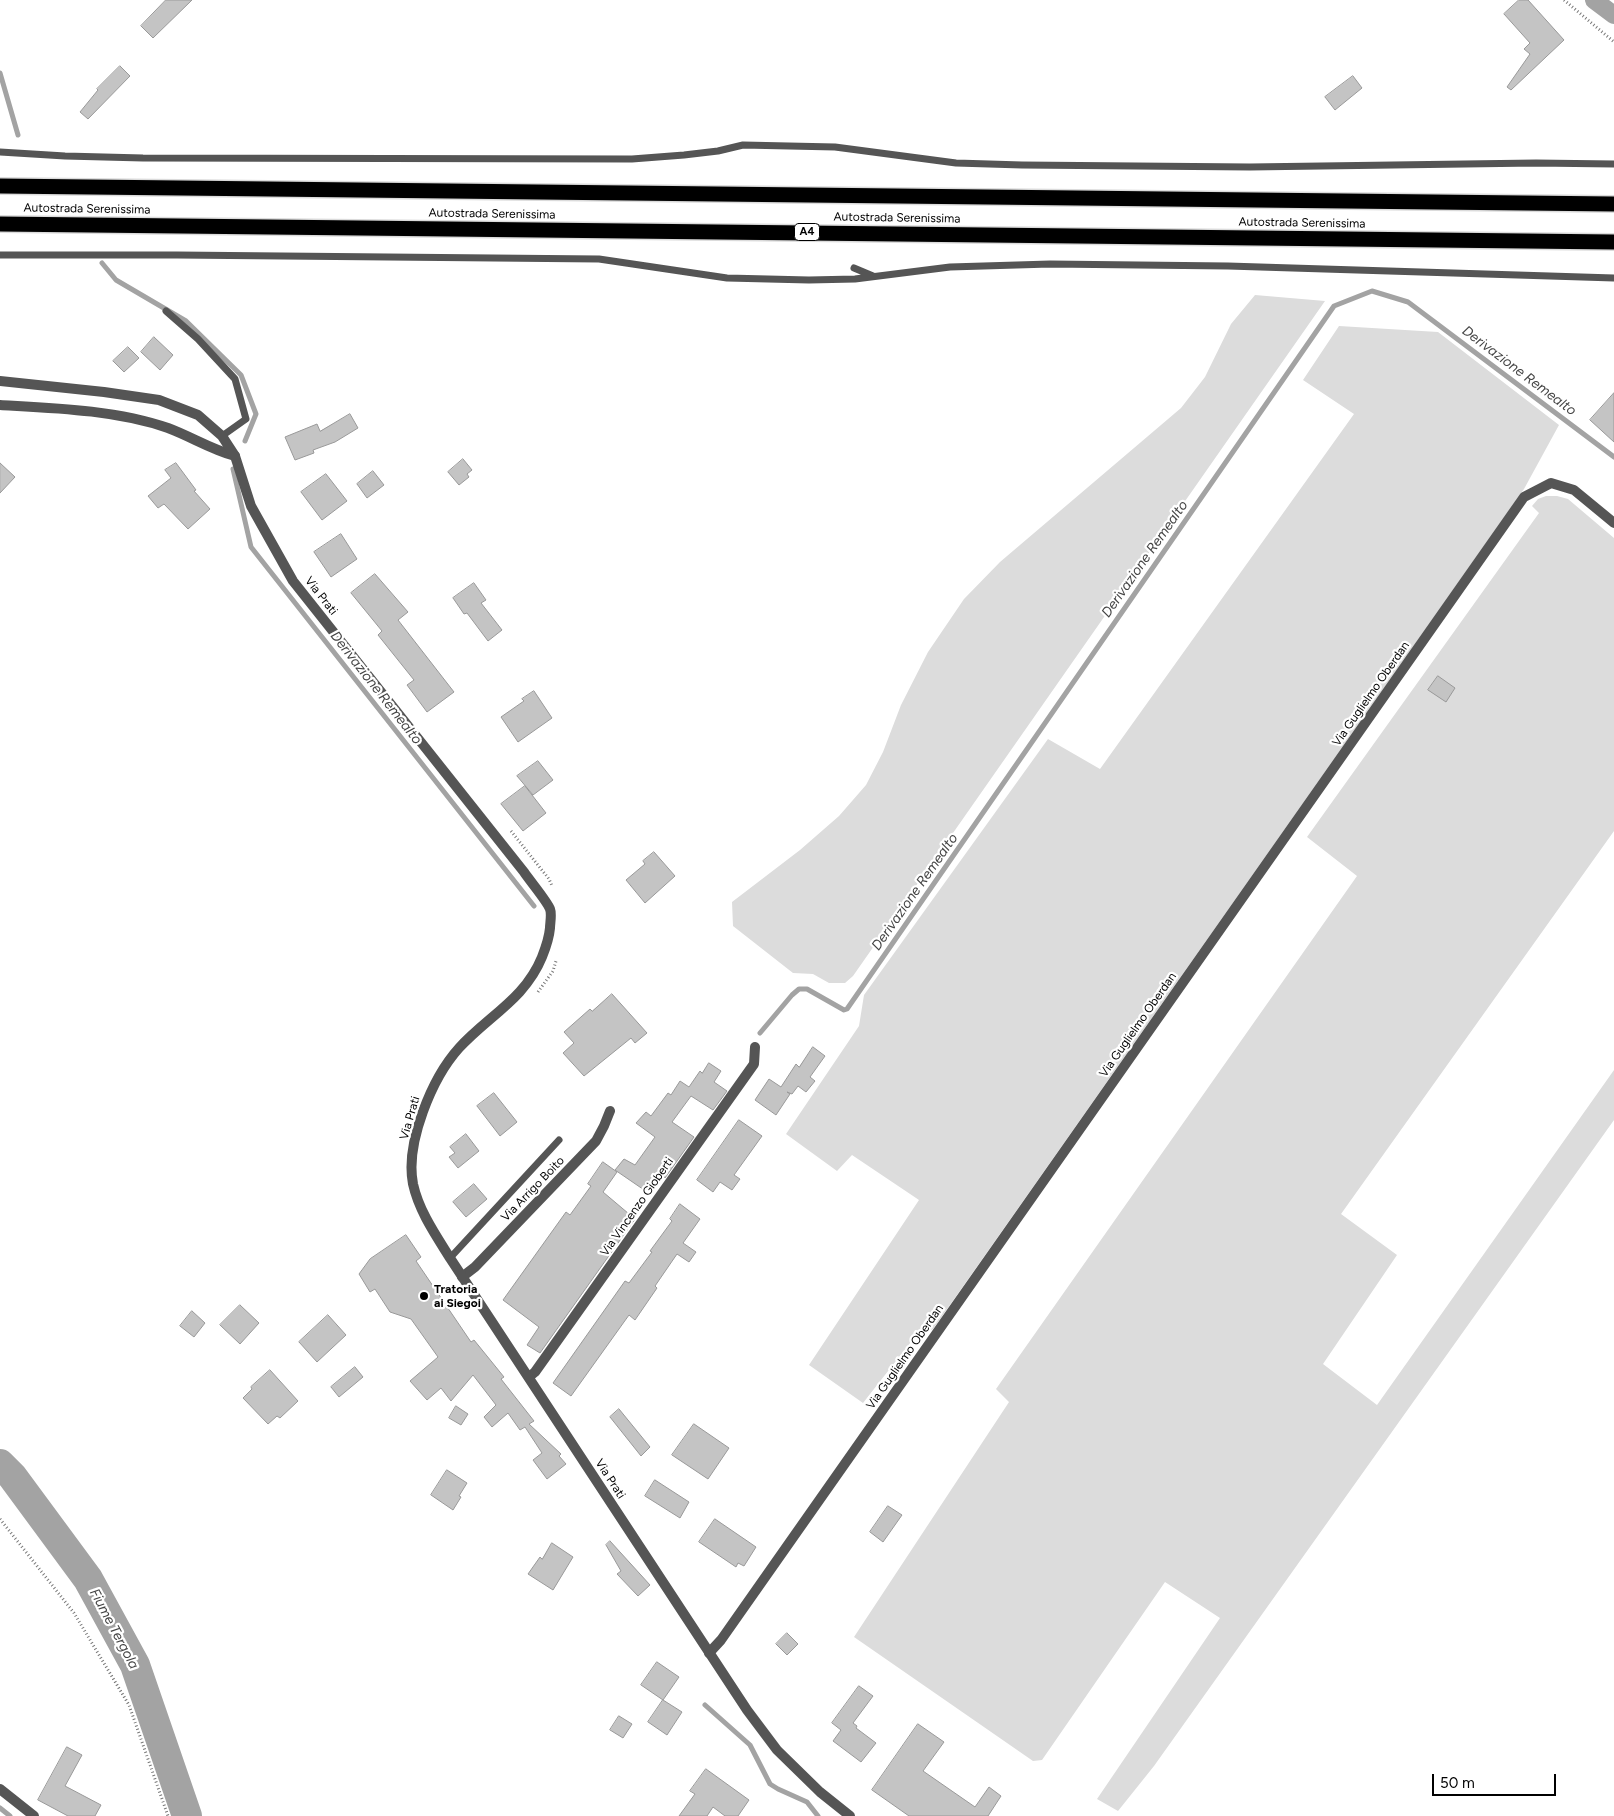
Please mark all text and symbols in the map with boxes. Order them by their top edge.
street label: Autostrada Serenissima [23,201,151,217]
street label: Autostrada Serenissima [428,206,556,222]
street label: Autostrada Serenissima [833,210,961,226]
street label: Autostrada Serenissima [1238,215,1366,231]
road number: A4 [794,223,820,240]
water label: Derivazione Remealto [1459,323,1579,419]
water label: Derivazione Remealto [1098,497,1192,621]
street label: Via Prati [302,574,340,618]
water label: Derivazione Remealto [327,628,425,748]
street label: Via Guglielmo Oberdan [1329,639,1413,749]
water label: Derivazione Remealto [868,830,962,954]
street label: Via Guglielmo Oberdan [1096,970,1180,1080]
street label: Via Prati [397,1095,423,1141]
street label: Via Arrigo Boito [498,1154,568,1224]
street label: Via Vincenzo Gioberti [597,1155,677,1259]
place label: Tratoria ai Siegoi [434,1282,481,1310]
marker: Tratoria ai Siegoi [418,1290,430,1302]
street label: Via Guglielmo Oberdan [863,1302,947,1412]
street label: Via Prati [592,1456,628,1502]
water label: Fiume Tergola [86,1586,142,1672]
scale bar [1434,1764,1558,1796]
text: 50 m [1440,1774,1475,1792]

